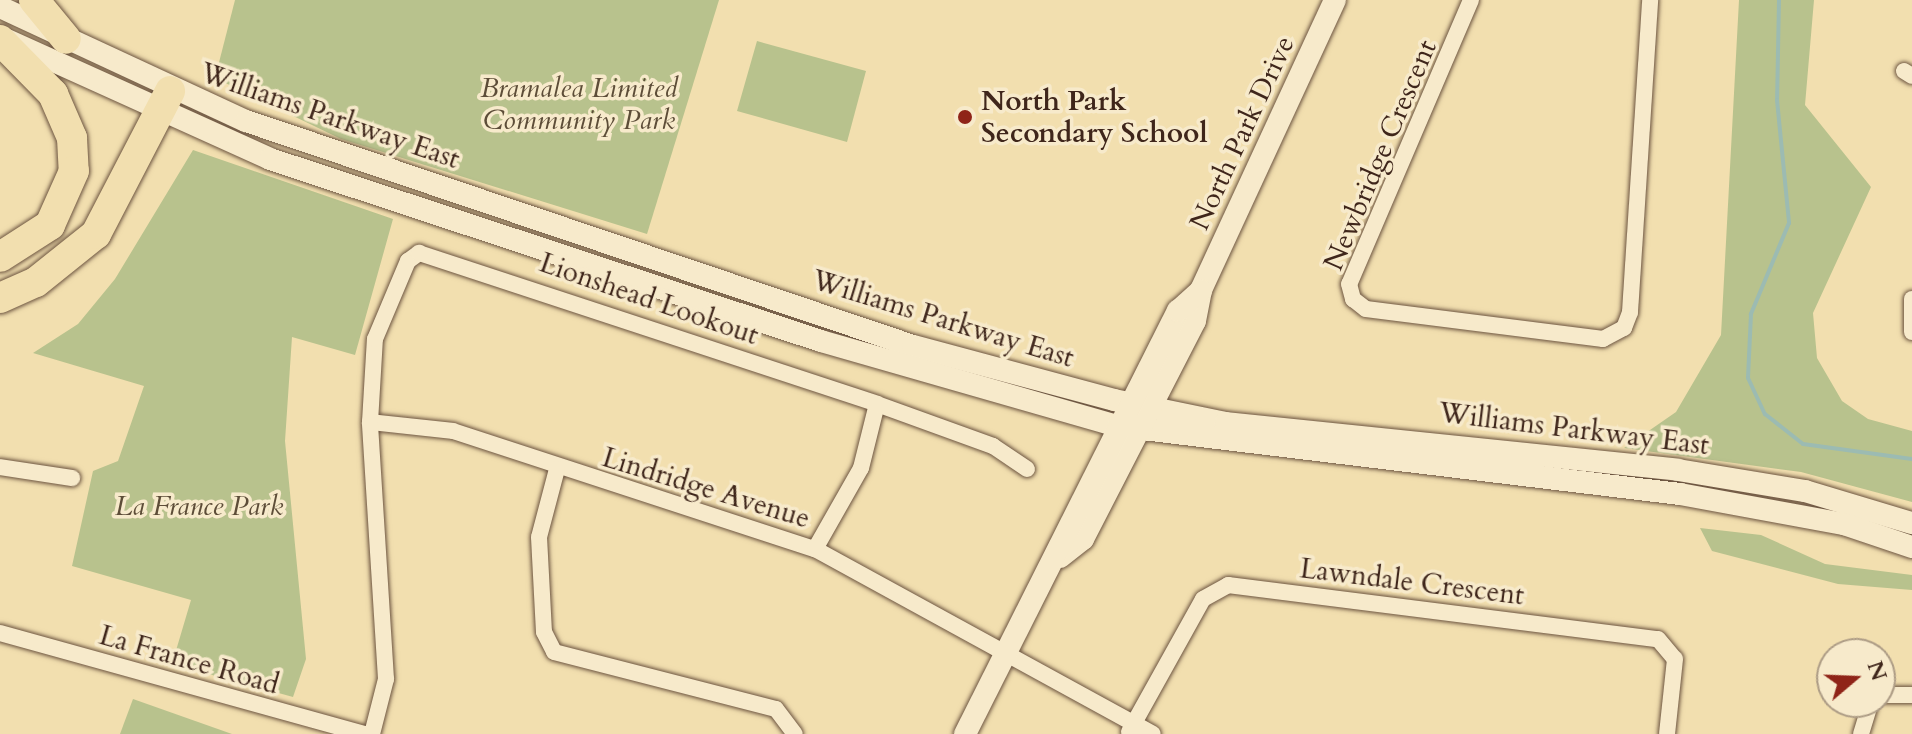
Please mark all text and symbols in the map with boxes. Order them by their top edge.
street label: North Park Drive [1182,31,1302,235]
street label: Newbridge Crescent [1316,35,1444,275]
street label: Williams Parkway East [196,56,464,176]
park label: Bramalea Limited Community Park [480,71,678,137]
place label: North Park Secondary School [981,84,1208,150]
marker: North Park Secondary School [956,108,974,126]
street label: Lionshead Lookout [535,246,763,352]
street label: Williams Parkway East [808,263,1078,375]
street label: Williams Parkway East [1437,396,1711,462]
street label: Lindridge Avenue [598,440,814,536]
park label: La France Park [115,489,283,523]
street label: Lawndale Crescent [1298,552,1526,612]
street label: La France Road [95,618,283,702]
north arrow [1816,638,1896,718]
text: N [1860,657,1894,685]

